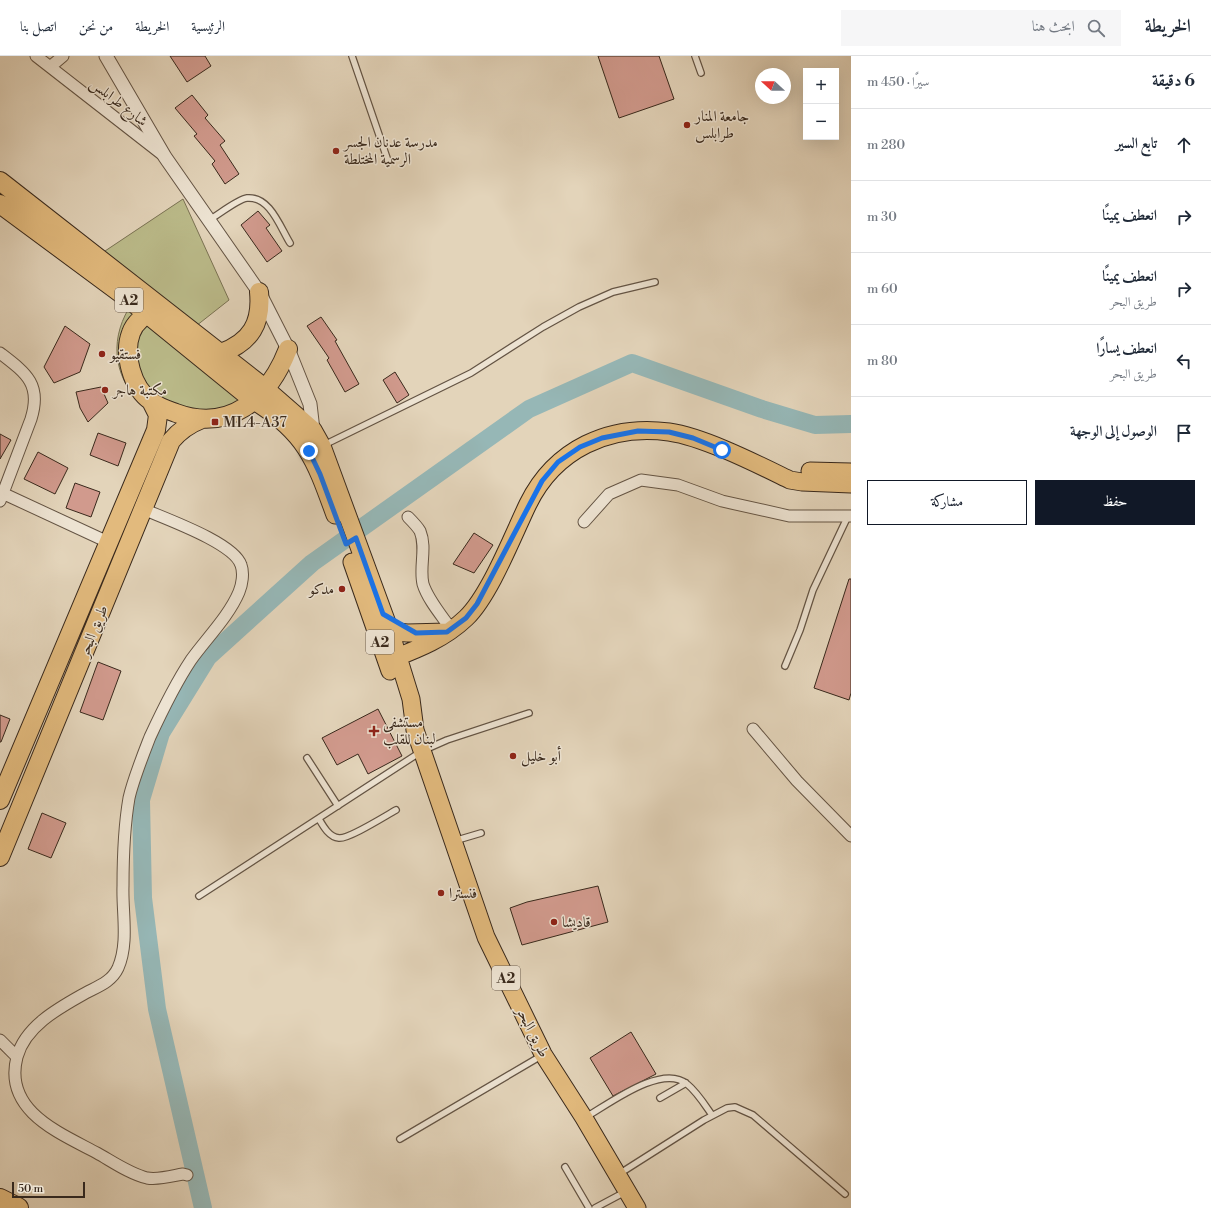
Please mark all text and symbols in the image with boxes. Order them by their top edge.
search box [841,10,1121,46]
text: الخريطة [1145,14,1191,38]
text: ابحث هنا [1032,17,1075,36]
icon: search [1085,17,1107,39]
text: اتصل بنا [20,18,57,36]
text: من نحن [79,18,113,36]
text: الخريطة [135,18,169,36]
text: الرئيسية [191,18,225,36]
north arrow [755,68,791,104]
map controls [803,68,839,140]
button: + [803,68,839,104]
text: 6 دقيقة [1152,70,1195,92]
street label: شارع طرابلس [84,74,151,133]
text: سيرًا · 450 m [867,74,929,90]
button: − [803,104,839,140]
place label: جامعة المنار طرابلس [693,107,749,143]
marker: جامعة المنار طرابلس [682,120,692,130]
place label: مدرسة عدنان الجسر الرسمية المختلطة [342,133,438,169]
text: تابع السير [1115,134,1157,153]
icon: ahead [1173,134,1195,156]
text: 280 m [867,137,905,153]
marker: مدرسة عدنان الجسر الرسمية المختلطة [331,146,341,156]
text: انعطف يمينًا [1102,206,1157,225]
icon: right [1173,206,1195,228]
text: 30 m [867,209,897,225]
text: انعطف يمينًا [1102,267,1157,286]
icon: right [1173,278,1195,300]
text: 60 m [867,281,898,297]
road number: A2 [115,288,143,312]
text: طريق البحر [1110,294,1157,310]
text: انعطف يسارًا [1096,339,1157,358]
place label: فستقيو [108,345,141,364]
marker: فستقيو [97,349,107,359]
icon: left [1173,350,1195,372]
text: 80 m [867,353,898,369]
text: طريق البحر [1110,366,1157,382]
place label: مكتبة هاجر [111,381,167,400]
marker: مكتبة هاجر [100,385,110,395]
place label: ML4-A37 [223,413,287,432]
marker: ML4-A37 [210,417,220,427]
text: الوصول إلى الوجهة [1070,422,1157,441]
icon: arrive [1173,422,1195,444]
route start [713,441,731,459]
route end [300,442,318,460]
button: مشاركة [867,480,1027,525]
button: حفظ [1035,480,1195,525]
place label: مدكو [307,580,334,599]
marker: مدكو [337,584,347,594]
street label: طريق البحر [74,602,112,662]
road number: A2 [366,630,394,654]
place label: مستشفى لبنان للقلب [383,713,436,749]
marker: مستشفى لبنان للقلب [368,725,380,737]
place label: أبو خليل [521,745,561,767]
marker: أبو خليل [508,751,518,761]
place label: فنسترا [449,884,477,903]
marker: فنسترا [436,888,446,898]
place label: قاديشا [562,913,591,932]
marker: قاديشا [549,917,559,927]
road number: A2 [492,966,520,990]
street label: طريق البحر [511,1002,553,1061]
scale bar [12,1180,85,1199]
text: 50 m [18,1182,43,1196]

